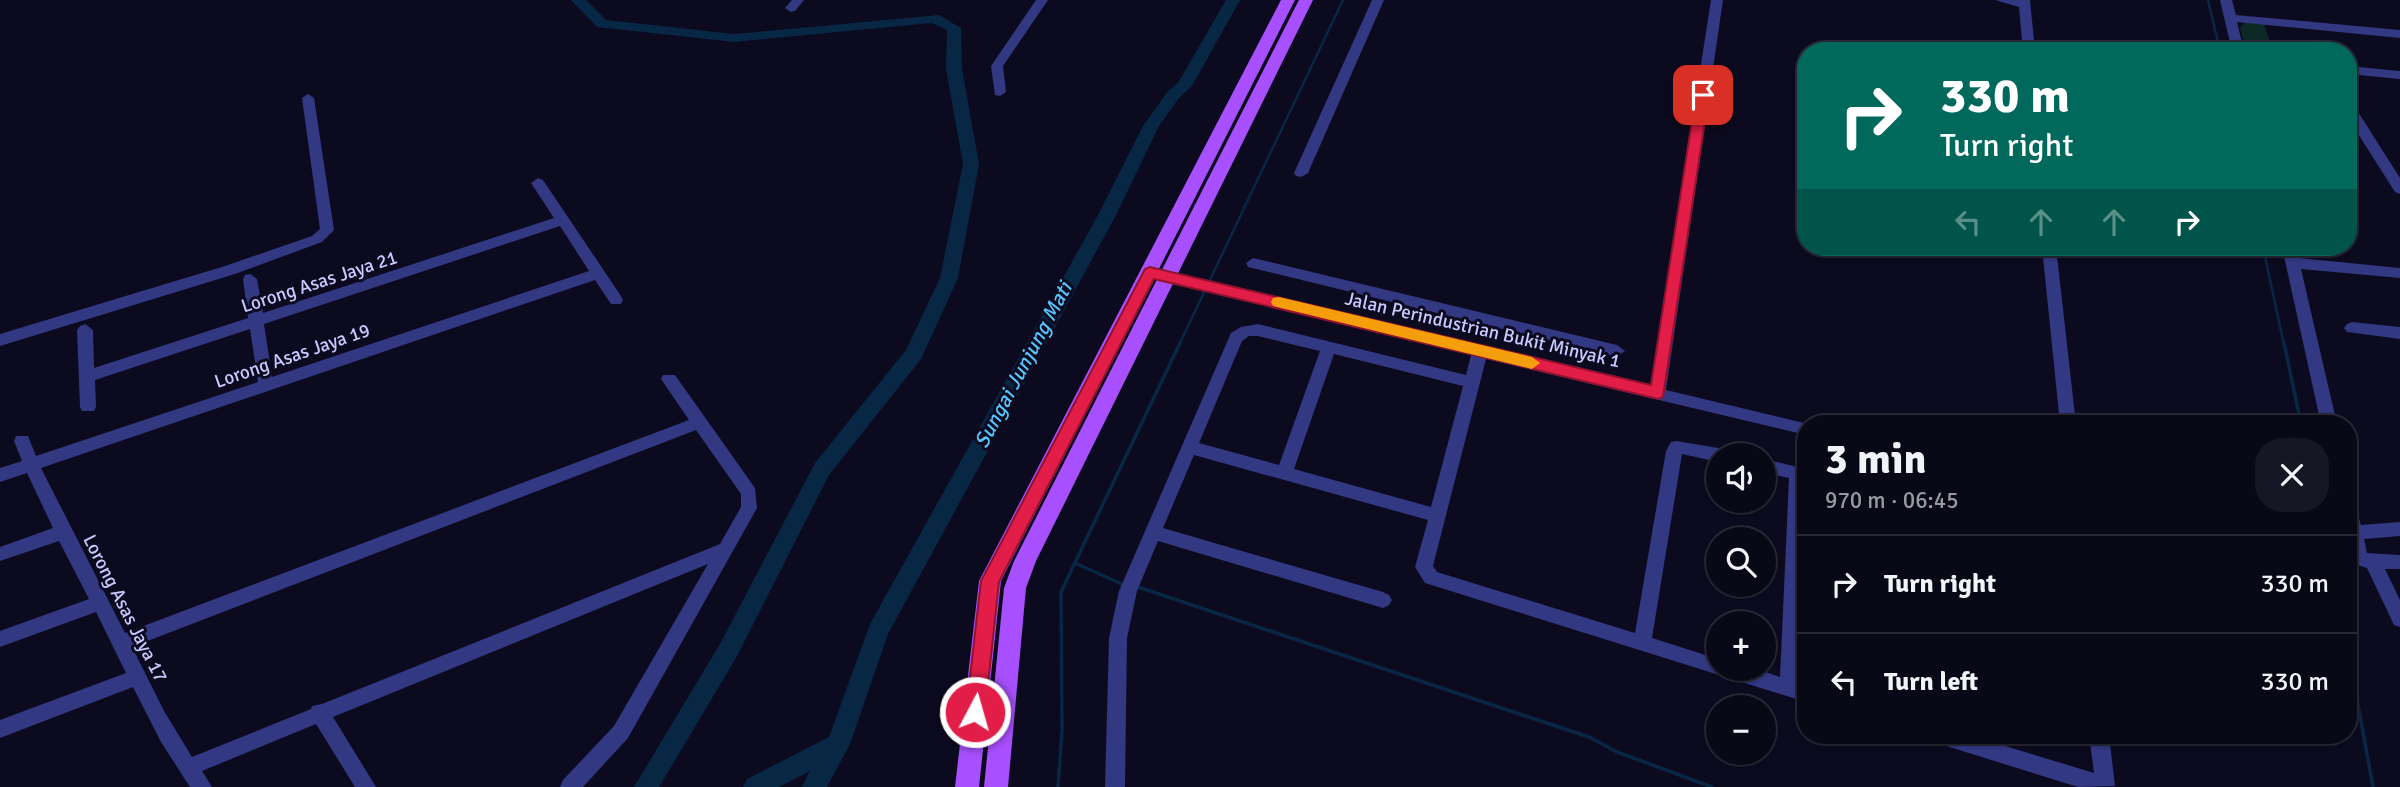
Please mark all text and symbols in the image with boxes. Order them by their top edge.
pin [1673,65,1733,125]
text: 330 m [1940,66,2070,126]
icon: right [1825,70,1916,161]
icon: arrive [1684,76,1722,114]
text: Turn right [1940,126,2073,165]
icon: left [1949,203,1987,241]
icon: ahead [2022,203,2060,241]
icon: ahead [2095,203,2133,241]
icon: right [2168,203,2206,241]
street label: Lorong Asas Jaya 21 [238,245,400,319]
water label: Sungai Junjung Mati [968,276,1079,452]
street label: Jalan Perindustrian Bukit Minyak 1 [1343,287,1623,373]
street label: Lorong Asas Jaya 19 [211,318,373,394]
text: 3 min [1825,434,1926,485]
button: close [2255,438,2329,512]
map controls [1706,443,1776,765]
button: sound [1706,443,1776,513]
text: 970 m · 06:45 [1825,486,1959,515]
button: search [1706,527,1776,597]
street label: Lorong Asas Jaya 17 [77,530,173,686]
icon: right [1825,565,1863,603]
text: Turn right [1884,568,1996,600]
text: 330 m [2260,568,2329,600]
button: + [1706,611,1776,681]
icon: left [1825,663,1863,701]
text: Turn left [1884,666,1978,698]
text: 330 m [2260,666,2329,698]
position arrow [938,675,1012,749]
button: − [1706,695,1776,765]

